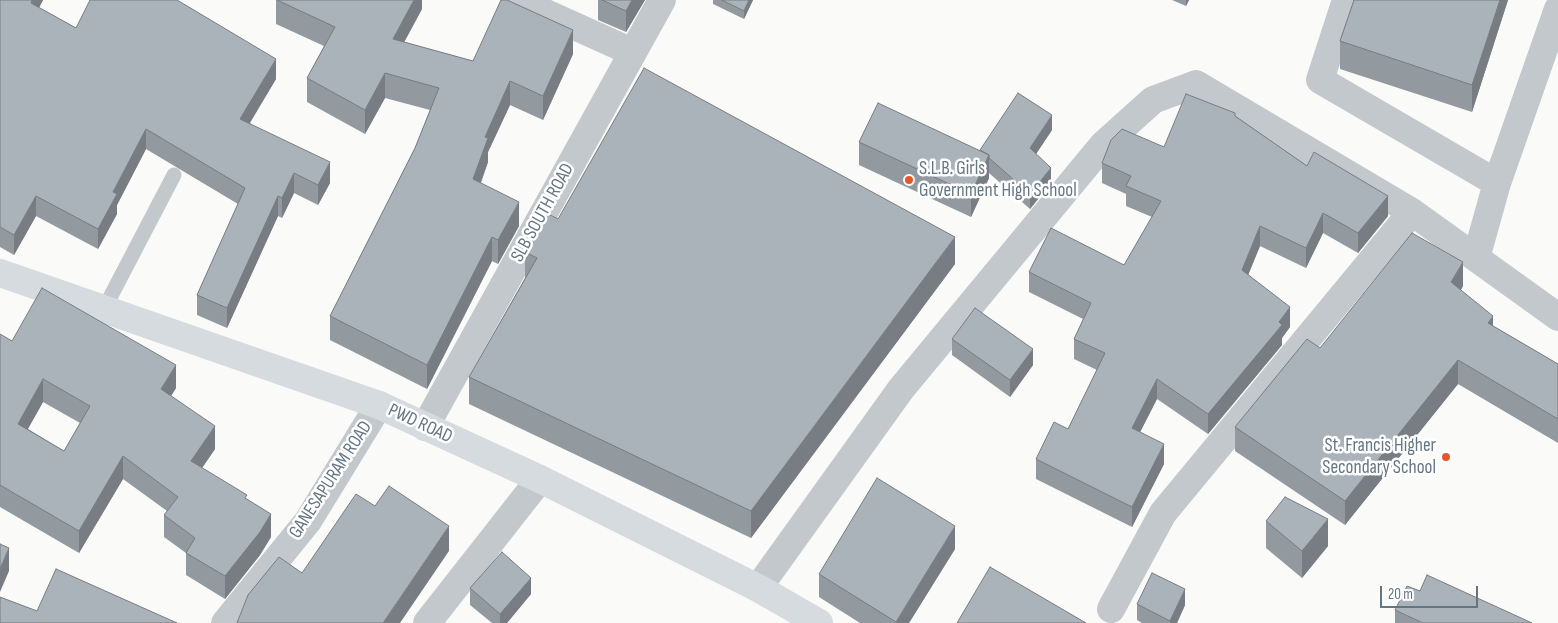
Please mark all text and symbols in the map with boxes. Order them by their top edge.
place label: S.L.B. Girls Government High School [919,158,1077,202]
street label: SLB SOUTH ROAD [507,160,579,266]
marker: S.L.B. Girls Government High School [903,174,915,186]
street label: PWD ROAD [384,399,456,449]
street label: GANESAPURAM ROAD [285,417,377,543]
place label: St. Francis Higher Secondary School [1322,435,1436,479]
marker: St. Francis Higher Secondary School [1440,451,1452,463]
scale bar [1383,576,1480,608]
text: 20 m [1388,585,1413,604]

